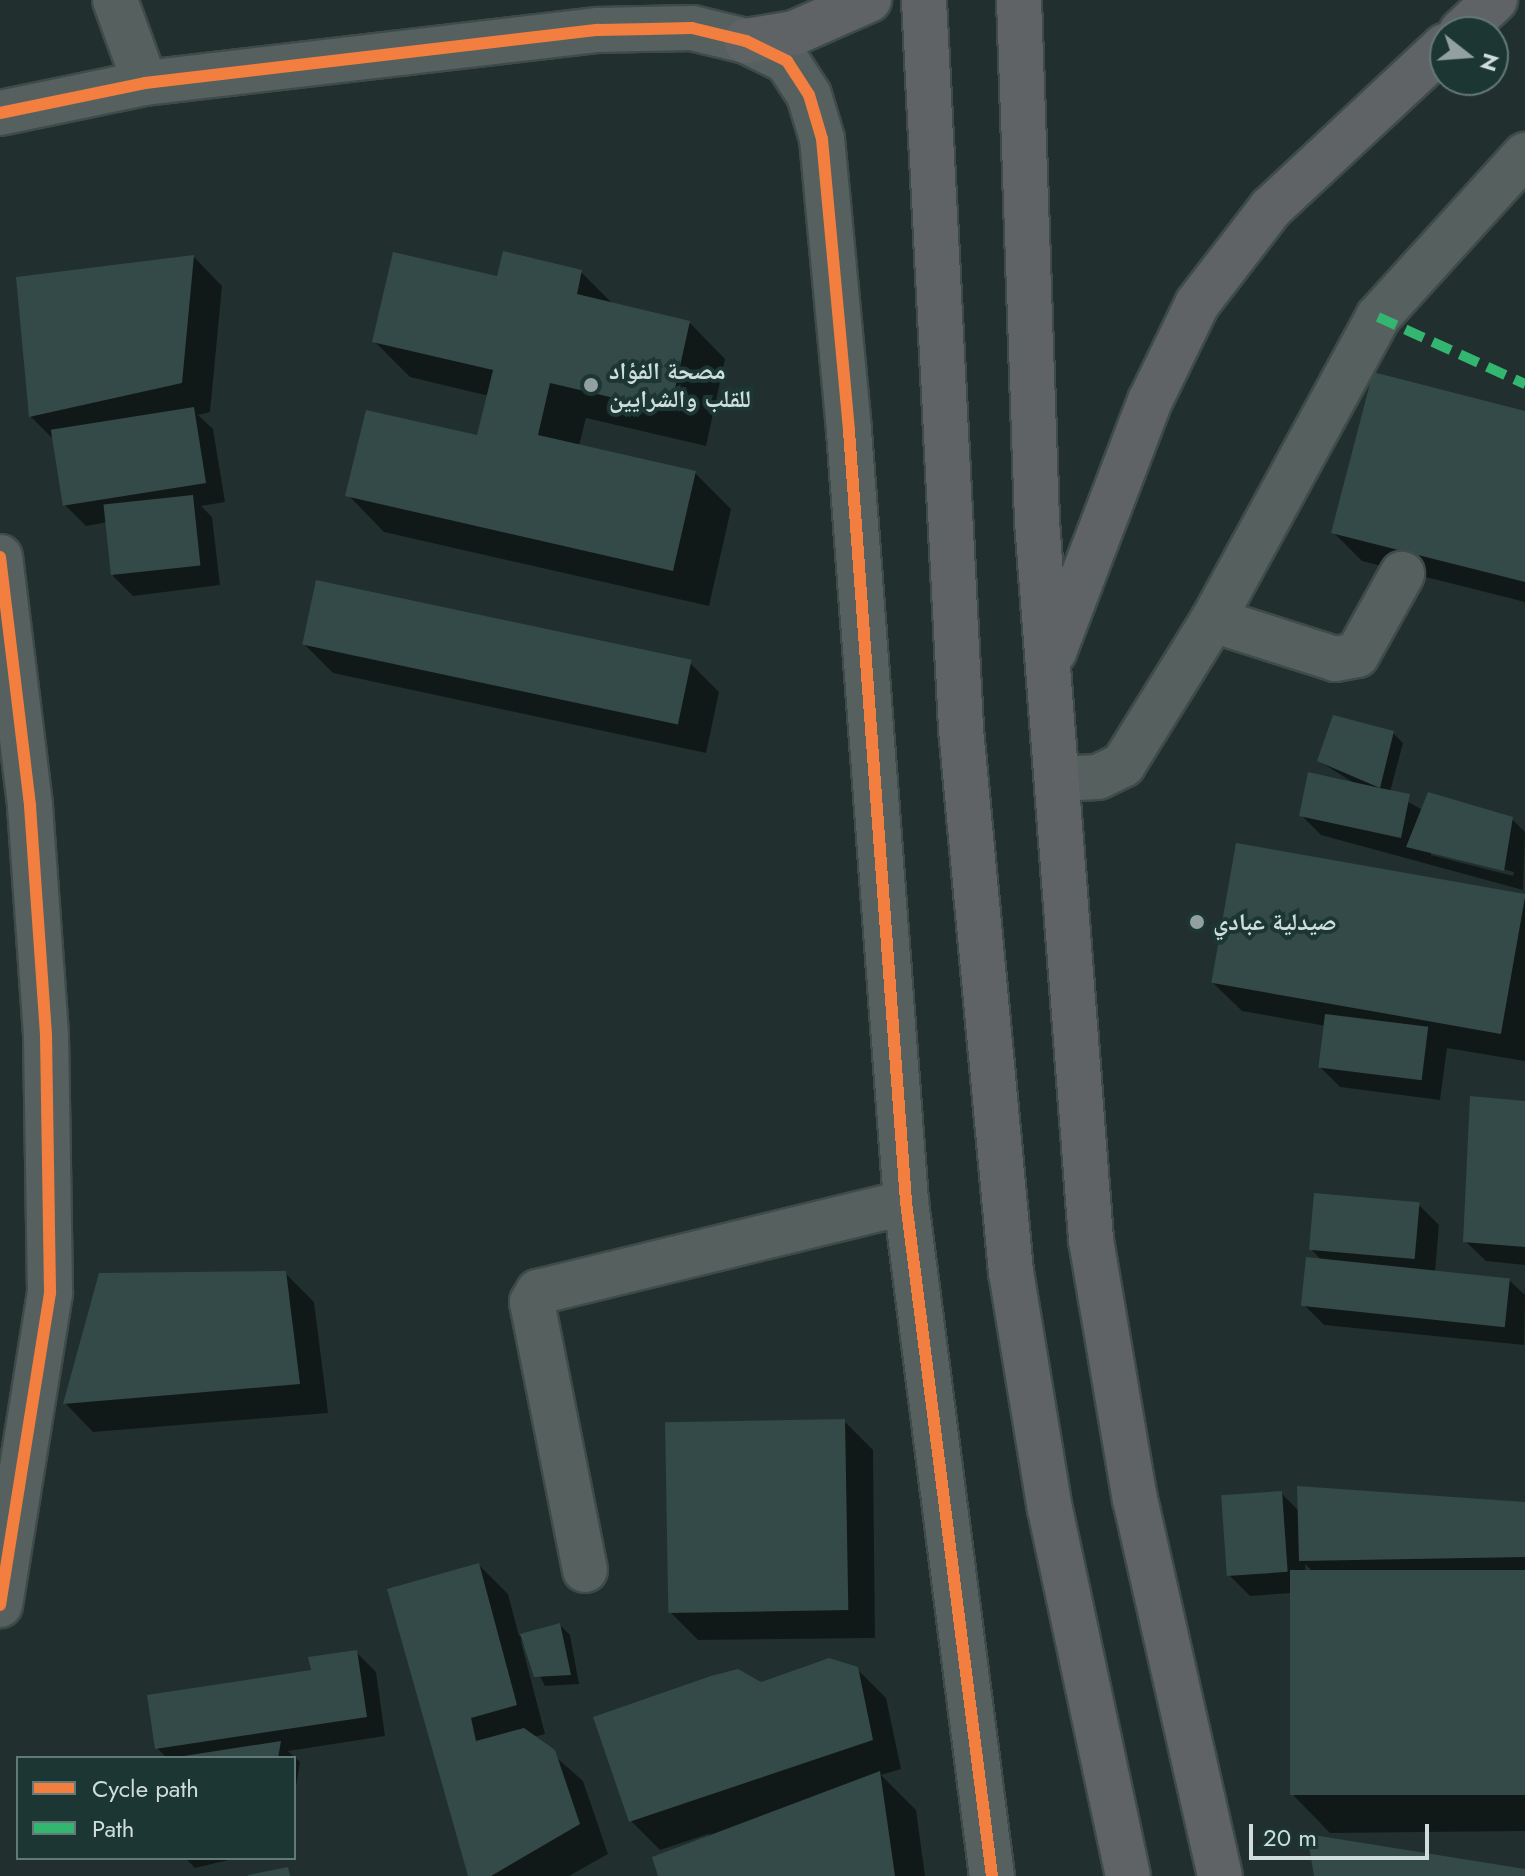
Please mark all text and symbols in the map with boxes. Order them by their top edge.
north arrow [1429,16,1509,96]
text: N [1472,49,1508,75]
place label: مصحة الفؤاد للقلب والشرايين [609,357,751,413]
marker: مصحة الفؤاد للقلب والشرايين [580,374,602,396]
place label: صيدلية عبادي [1213,908,1337,936]
marker: صيدلية عبادي [1188,913,1206,931]
legend [16,1756,296,1860]
text: Cycle path [92,1771,199,1806]
scale bar [1253,1808,1433,1858]
text: Path [92,1811,134,1846]
text: 20 m [1263,1820,1317,1855]

